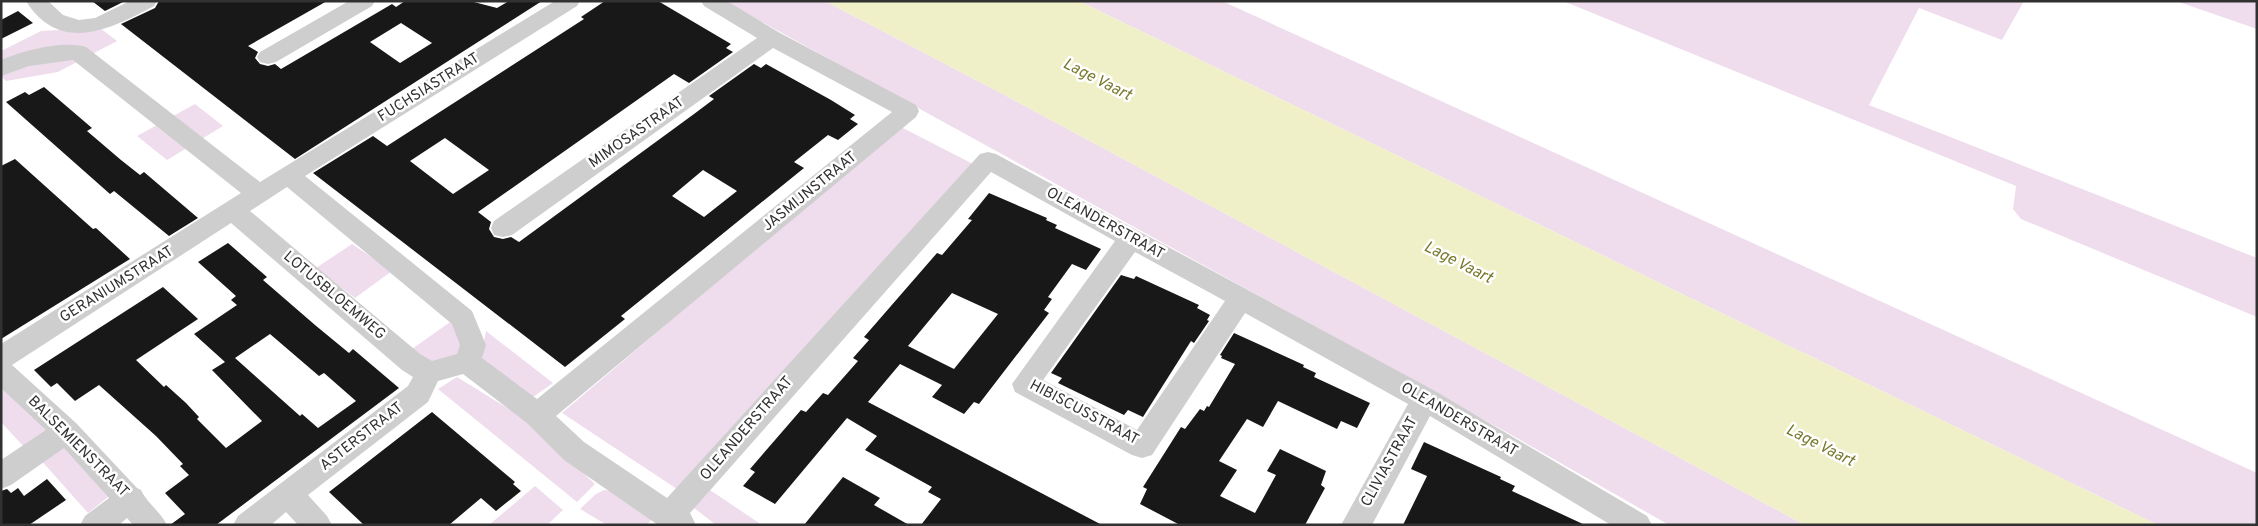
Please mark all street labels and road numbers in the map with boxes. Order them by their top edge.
street label: FUCHSIASTRAAT [375,49,483,127]
street label: MIMOSASTRAAT [586,93,688,173]
street label: JASMIJNSTRAAT [759,148,861,236]
street label: OLEANDERSTRAAT [1043,184,1167,264]
street label: GERANIUMSTRAAT [57,242,177,328]
street label: LOTUSBLOEMWEG [279,248,389,344]
street label: OLEANDERSTRAAT [697,373,797,485]
street label: HIBISCUSSTRAAT [1026,376,1142,450]
street label: OLEANDERSTRAAT [1397,379,1521,461]
street label: BALSEMIENSTRAAT [23,392,133,502]
street label: ASTERSTRAAT [317,399,407,475]
street label: CLIVIASTRAAT [1357,414,1423,510]

